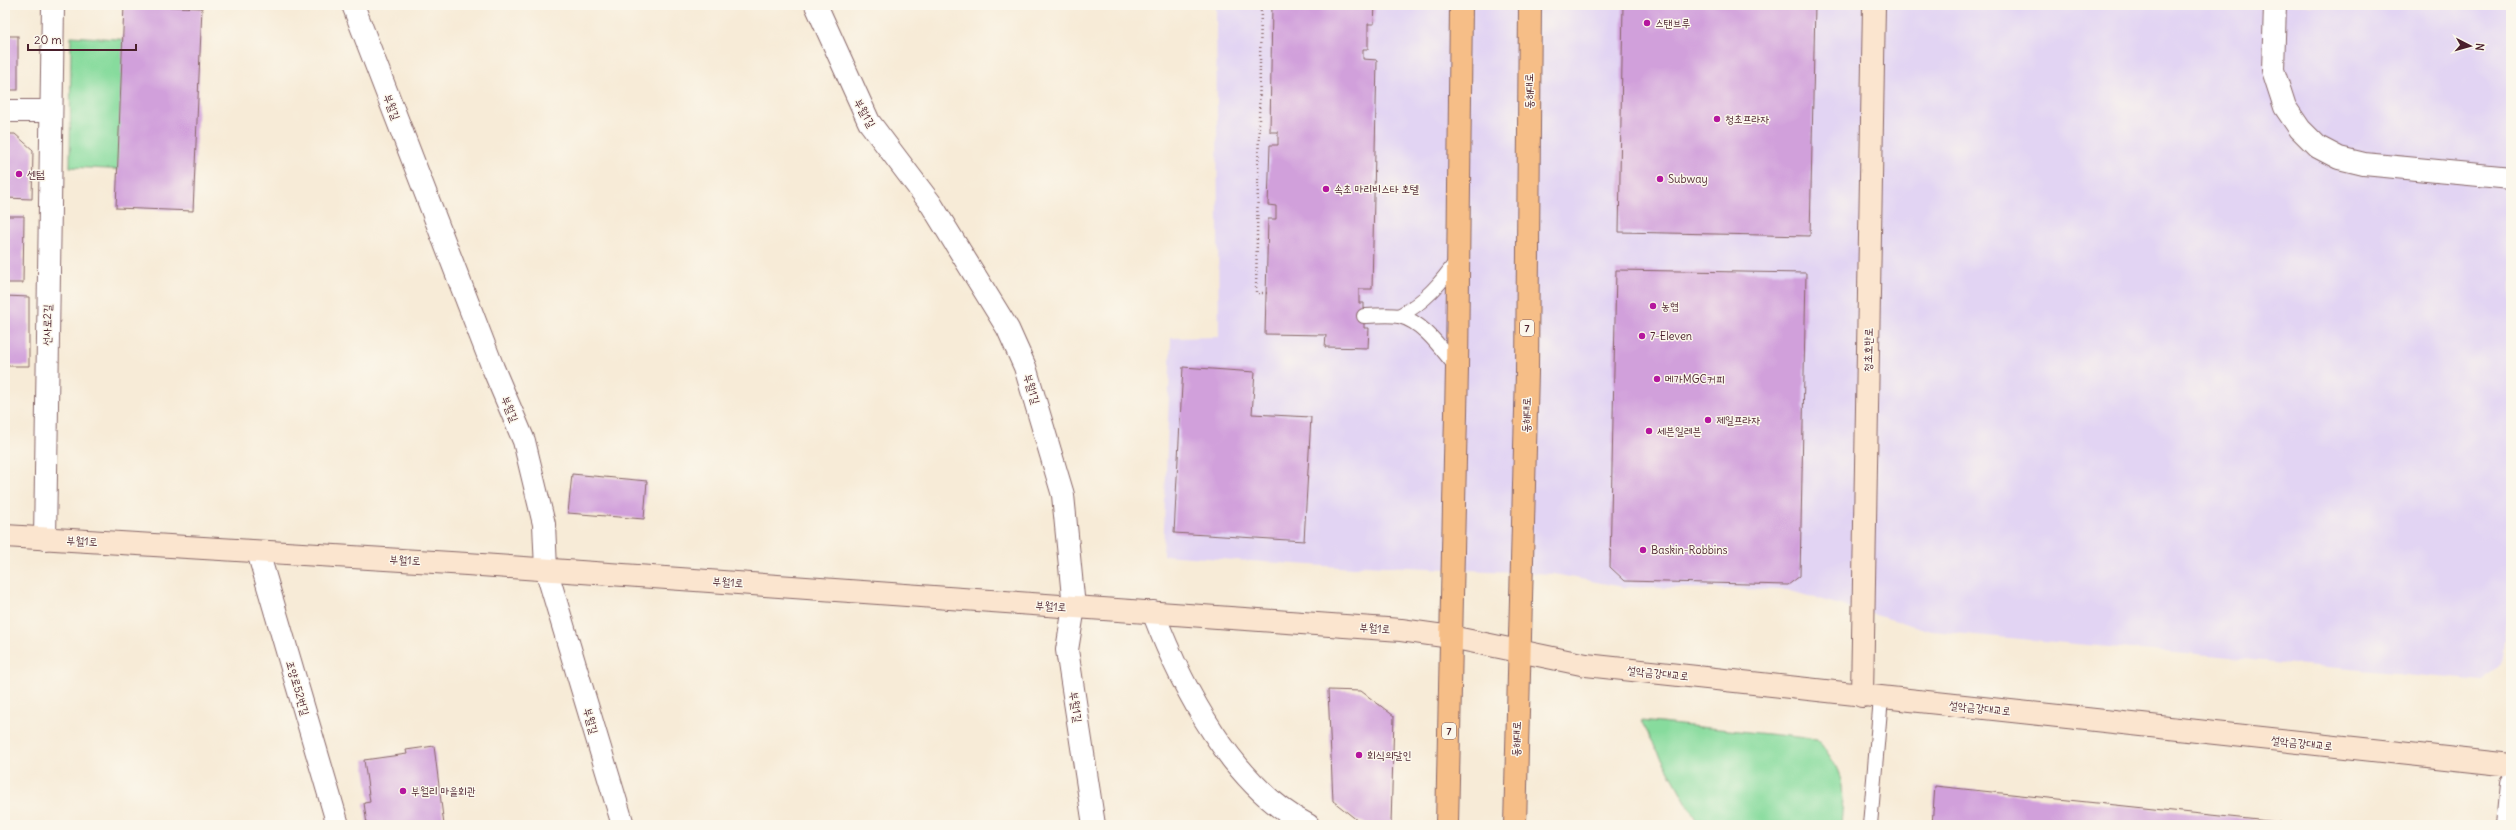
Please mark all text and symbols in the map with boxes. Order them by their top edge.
place label: 스탠브루 [1655,16,1691,30]
marker: 스탠브루 [1642,18,1652,28]
scale bar [28,26,136,52]
north arrow [2450,26,2490,66]
text: 20 m [34,32,62,47]
text: N [2473,43,2487,52]
street label: 동해대로 [1522,73,1536,109]
street label: 부월길 [381,92,403,122]
street label: 부월1길 [851,96,879,130]
place label: 청초프라자 [1725,112,1769,126]
marker: 청초프라자 [1712,114,1722,124]
place label: 센텀 [27,167,45,181]
marker: 센텀 [14,169,24,179]
place label: Subway [1668,172,1708,186]
marker: Subway [1655,174,1665,184]
place label: 속초 마리비스타 호텔 [1334,182,1419,196]
marker: 속초 마리비스타 호텔 [1321,184,1331,194]
place label: 농협 [1661,299,1679,313]
marker: 농협 [1648,301,1658,311]
street label: 선사로2길 [40,304,54,346]
road number: 7 [1520,320,1534,336]
street label: 청초호반로 [1861,328,1875,372]
place label: 7-Eleven [1650,329,1692,343]
marker: 7-Eleven [1637,331,1647,341]
street label: 부월1길 [1021,372,1043,406]
place label: 메가MGC커피 [1665,372,1725,386]
marker: 메가MGC커피 [1652,374,1662,384]
street label: 부월길 [498,394,522,424]
street label: 동해대로 [1519,397,1533,433]
place label: 제일프라자 [1716,413,1760,427]
marker: 제일프라자 [1703,415,1713,425]
place label: 세븐일레븐 [1657,424,1701,438]
marker: 세븐일레븐 [1644,426,1654,436]
street label: 부월1로 [66,533,98,549]
place label: Baskin-Robbins [1651,543,1728,557]
marker: Baskin-Robbins [1638,545,1648,555]
street label: 부월1로 [389,552,421,568]
street label: 부월1로 [712,574,744,590]
street label: 부월1로 [1035,598,1067,614]
street label: 부월1로 [1359,620,1391,636]
street label: 조양로52번길 [283,659,313,717]
street label: 설악금강대교로 [1626,663,1690,683]
street label: 부월1길 [1067,691,1085,724]
street label: 설악금강대교로 [1948,698,2012,718]
street label: 부월길 [581,706,601,736]
street label: 동해대로 [1508,721,1524,757]
road number: 7 [1442,723,1456,739]
street label: 설악금강대교로 [2270,733,2334,753]
place label: 회식의달인 [1367,748,1411,762]
marker: 회식의달인 [1354,750,1364,760]
place label: 부월리 마을회관 [411,784,476,798]
marker: 부월리 마을회관 [398,786,408,796]

